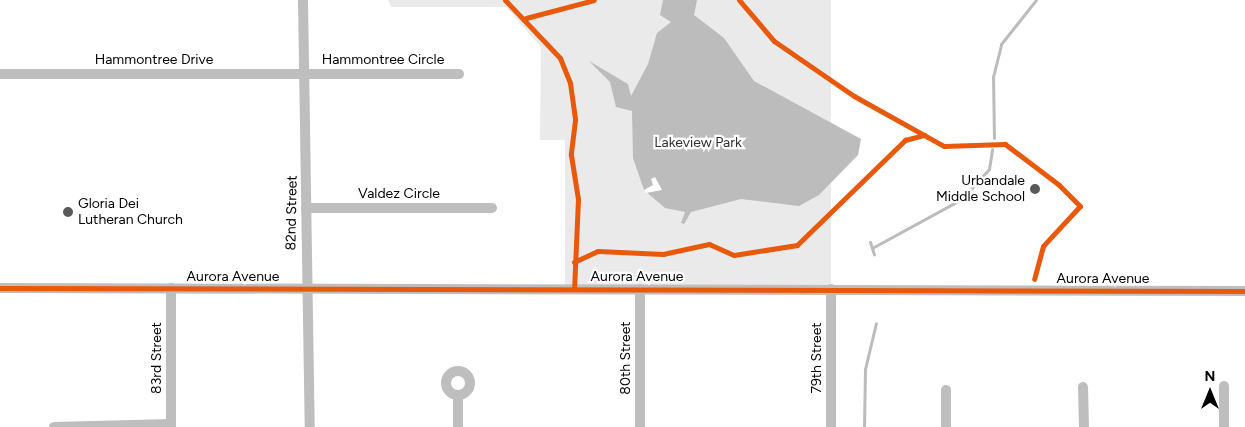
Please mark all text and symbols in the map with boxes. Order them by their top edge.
street label: Hammontree Drive [95,52,213,68]
street label: Hammontree Circle [322,52,444,68]
park label: Lakeview Park [654,135,742,151]
place label: Urbandale Middle School [936,173,1025,206]
street label: 82nd Street [283,175,301,251]
marker: Urbandale Middle School [1029,183,1041,195]
street label: Valdez Circle [358,186,440,202]
place label: Gloria Dei Lutheran Church [78,196,183,228]
marker: Gloria Dei Lutheran Church [62,206,74,218]
street label: Aurora Avenue [187,269,279,285]
street label: Aurora Avenue [591,269,683,285]
street label: Aurora Avenue [1057,271,1149,287]
street label: 80th Street [618,321,634,395]
street label: 83rd Street [149,322,165,394]
street label: 79th Street [809,322,825,394]
north arrow [1185,367,1235,417]
text: N [1205,368,1215,385]

